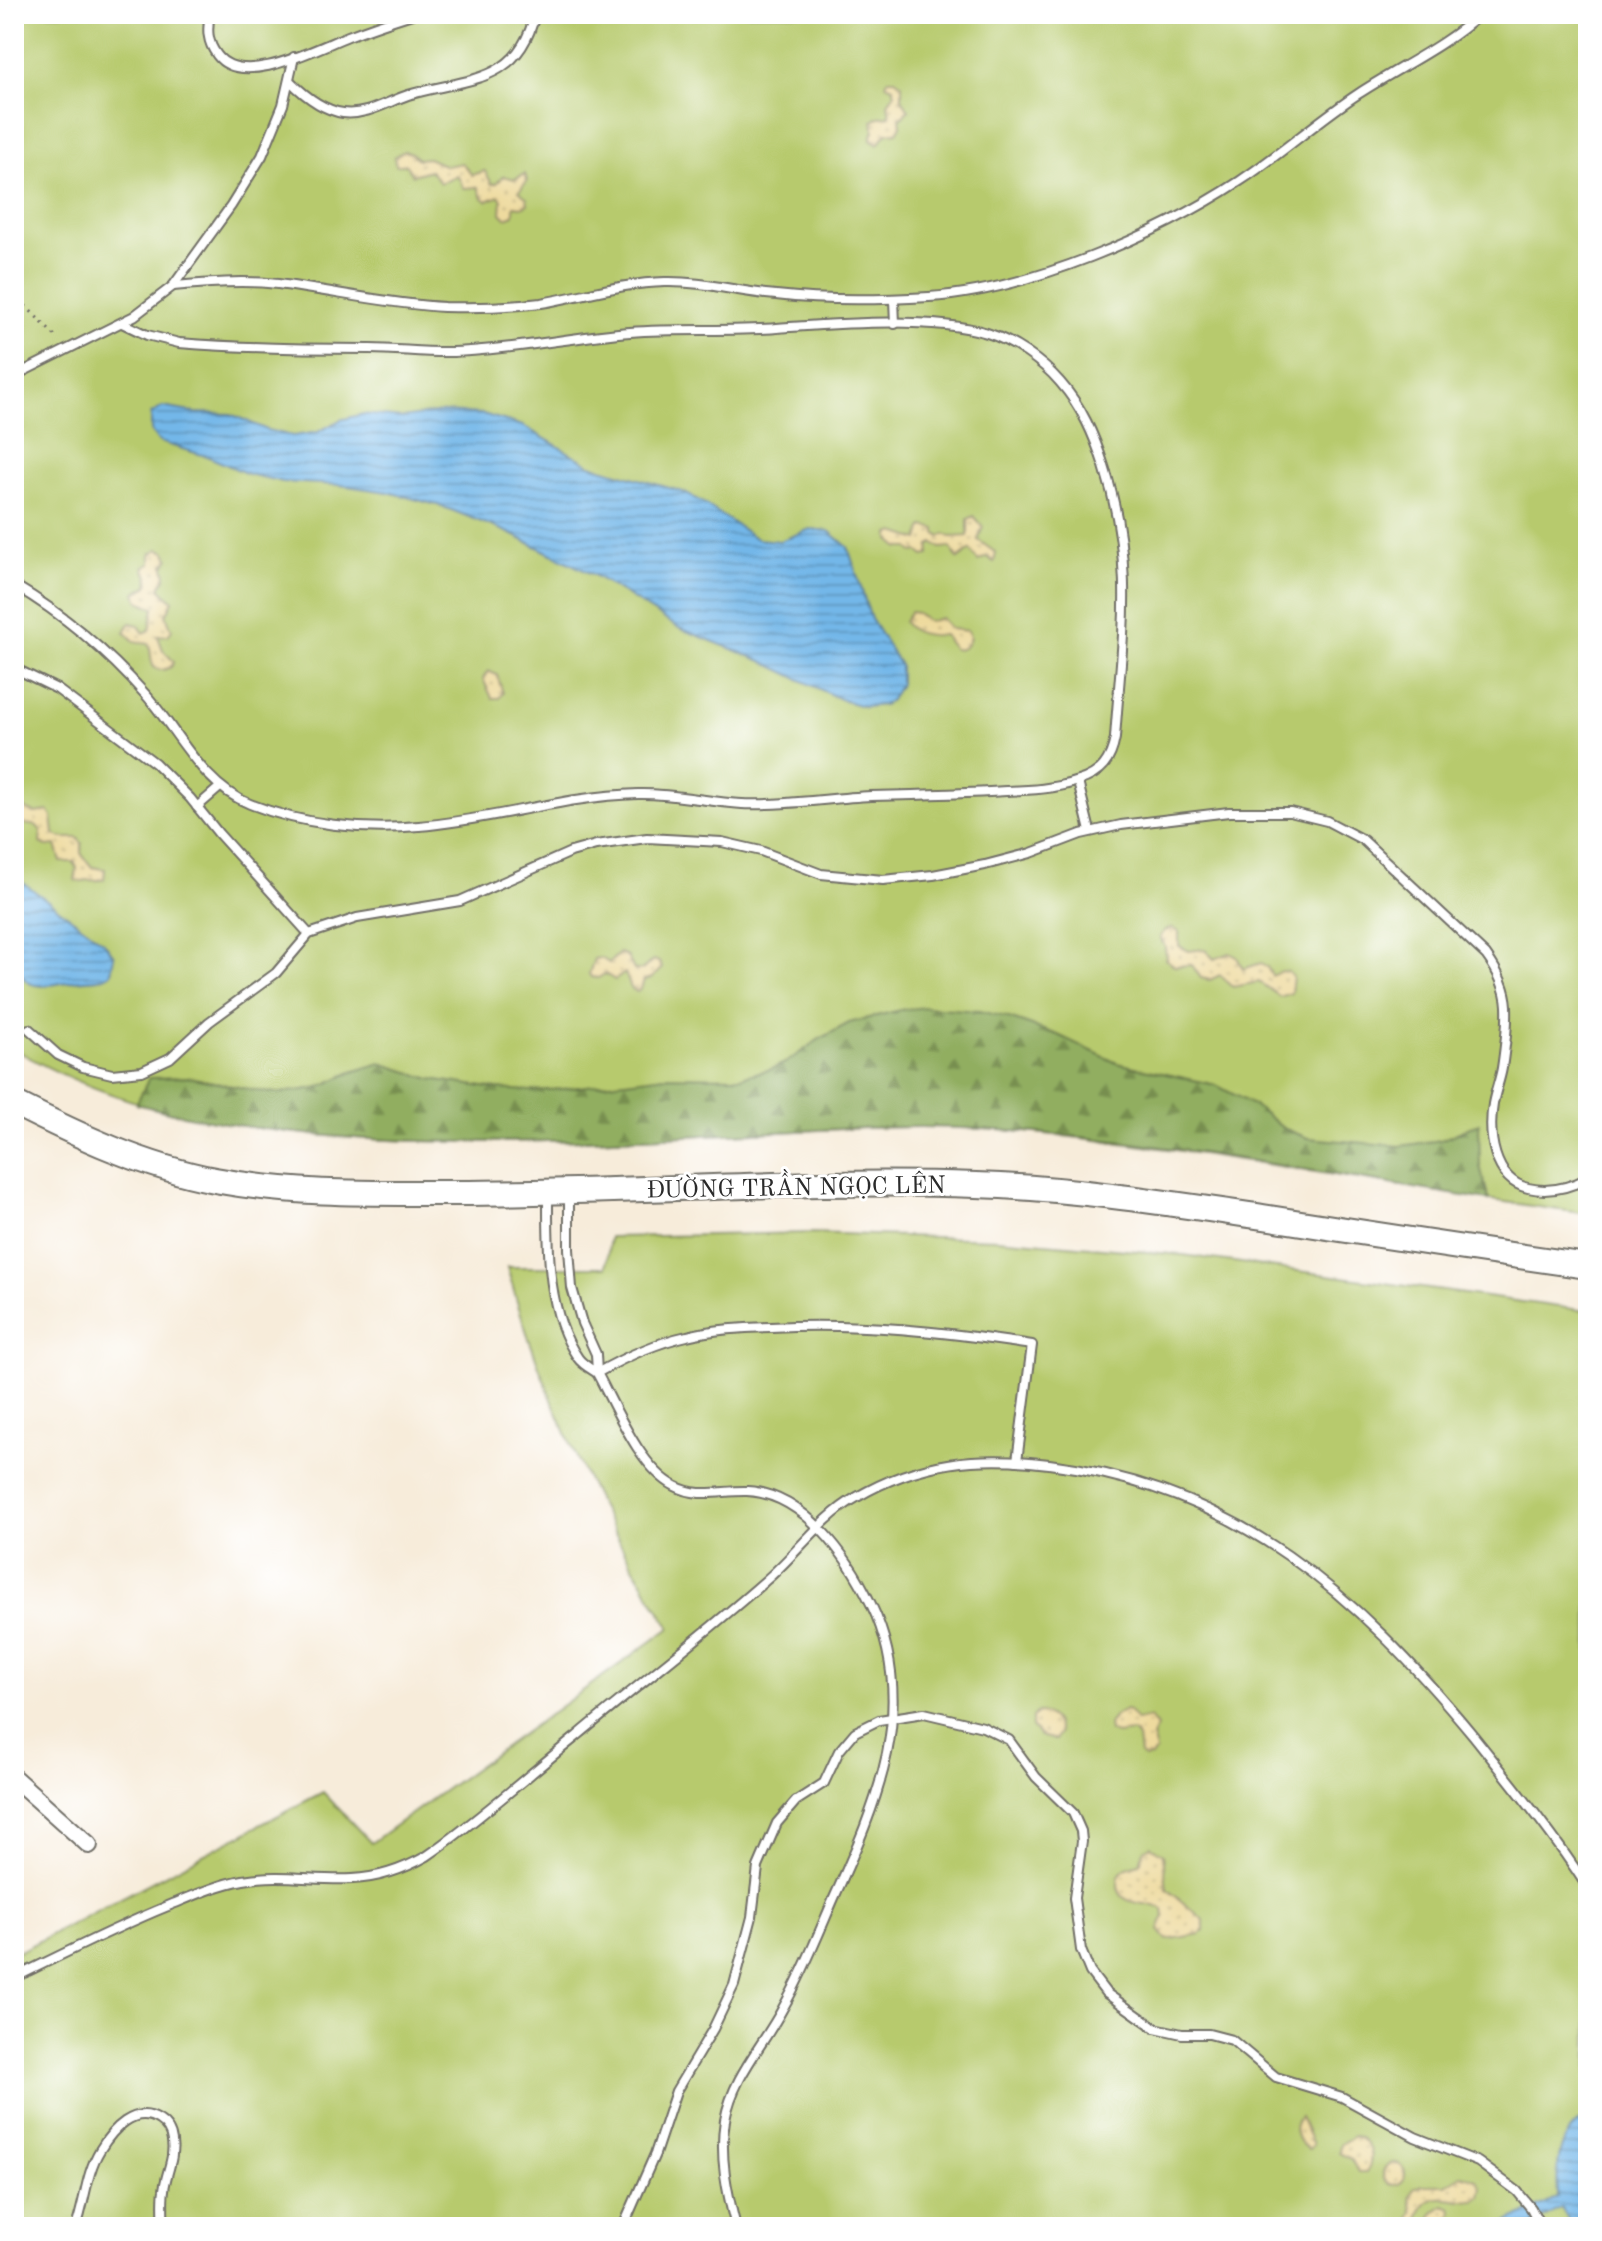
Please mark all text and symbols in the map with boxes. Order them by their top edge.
street label: ĐƯỜNG TRẦN NGỌC LÊN [646,1166,946,1204]

